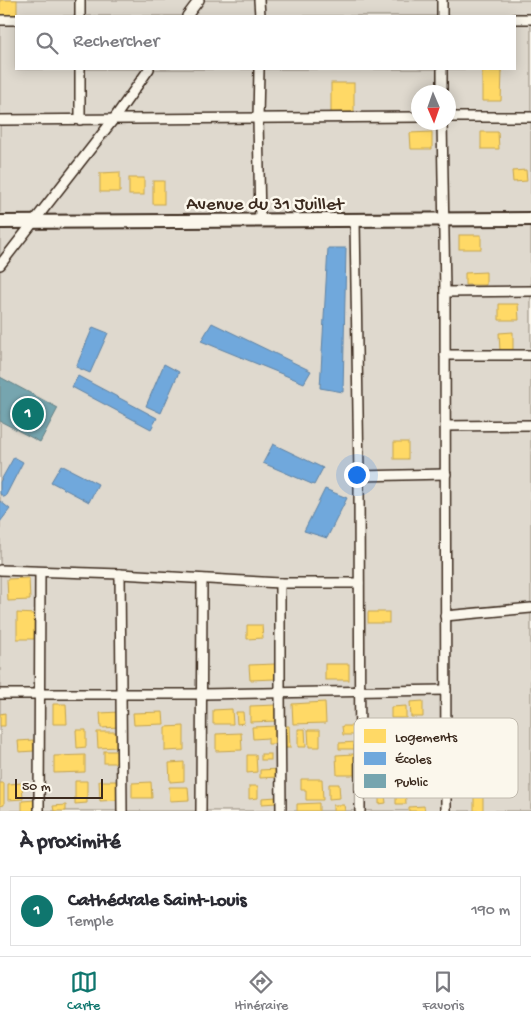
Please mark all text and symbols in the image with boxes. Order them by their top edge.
search box [15,15,516,70]
icon: search [33,29,61,57]
text: Rechercher [73,31,159,54]
north arrow [411,85,456,130]
street label: Avenue du 31 Juillet [186,194,346,217]
pin: 1 [12,395,44,433]
your location [344,462,370,488]
legend [354,718,518,798]
text: Logements [395,730,458,747]
text: Écoles [395,752,432,769]
text: Public [394,775,429,792]
scale bar [15,776,102,799]
text: 50 m [22,779,51,796]
text: À proximité [20,831,121,856]
text: Cathédrale Saint-Louis [68,890,247,913]
text: 1 [34,902,40,921]
text: 190 m [471,902,510,921]
text: Temple [68,913,113,932]
tab: Carte [67,968,100,1015]
tab: Itinéraire [234,968,288,1015]
tab: Favoris [422,968,464,1015]

